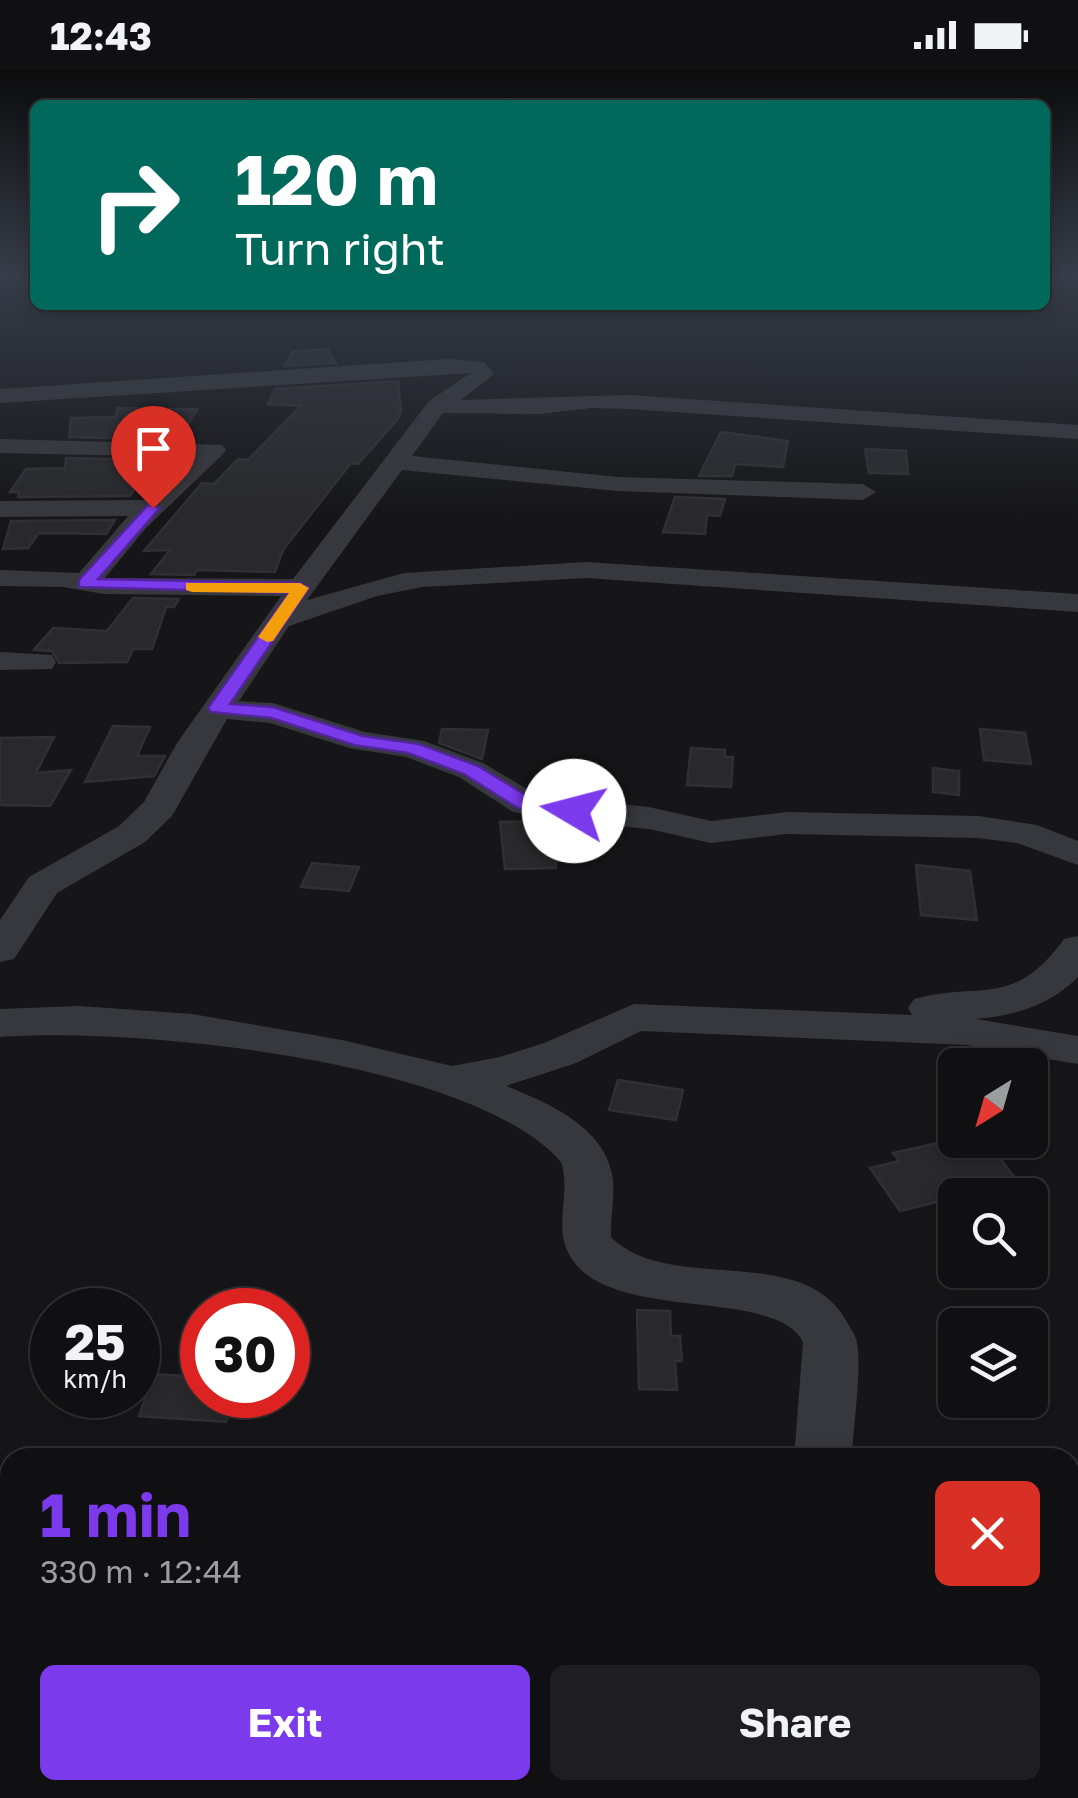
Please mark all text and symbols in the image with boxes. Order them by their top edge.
text: 12:43 [50,13,152,58]
text: 120 m [235,136,438,220]
icon: right [70,140,200,270]
text: Turn right [235,221,445,275]
pin [111,406,196,509]
icon: arrive [126,421,181,476]
position arrow [522,759,626,863]
north arrow [938,1048,1048,1158]
map controls [938,1048,1048,1418]
button: search [938,1178,1048,1288]
speed limit sign: 30 [180,1288,310,1418]
button: layers [938,1308,1048,1418]
text: 25 [64,1311,125,1371]
text: km/h [63,1363,127,1394]
text: 1 min [40,1478,191,1550]
button: close [935,1481,1040,1586]
text: 330 m · 12:44 [40,1552,242,1590]
button: Exit [40,1665,530,1780]
button: Share [550,1665,1040,1780]

